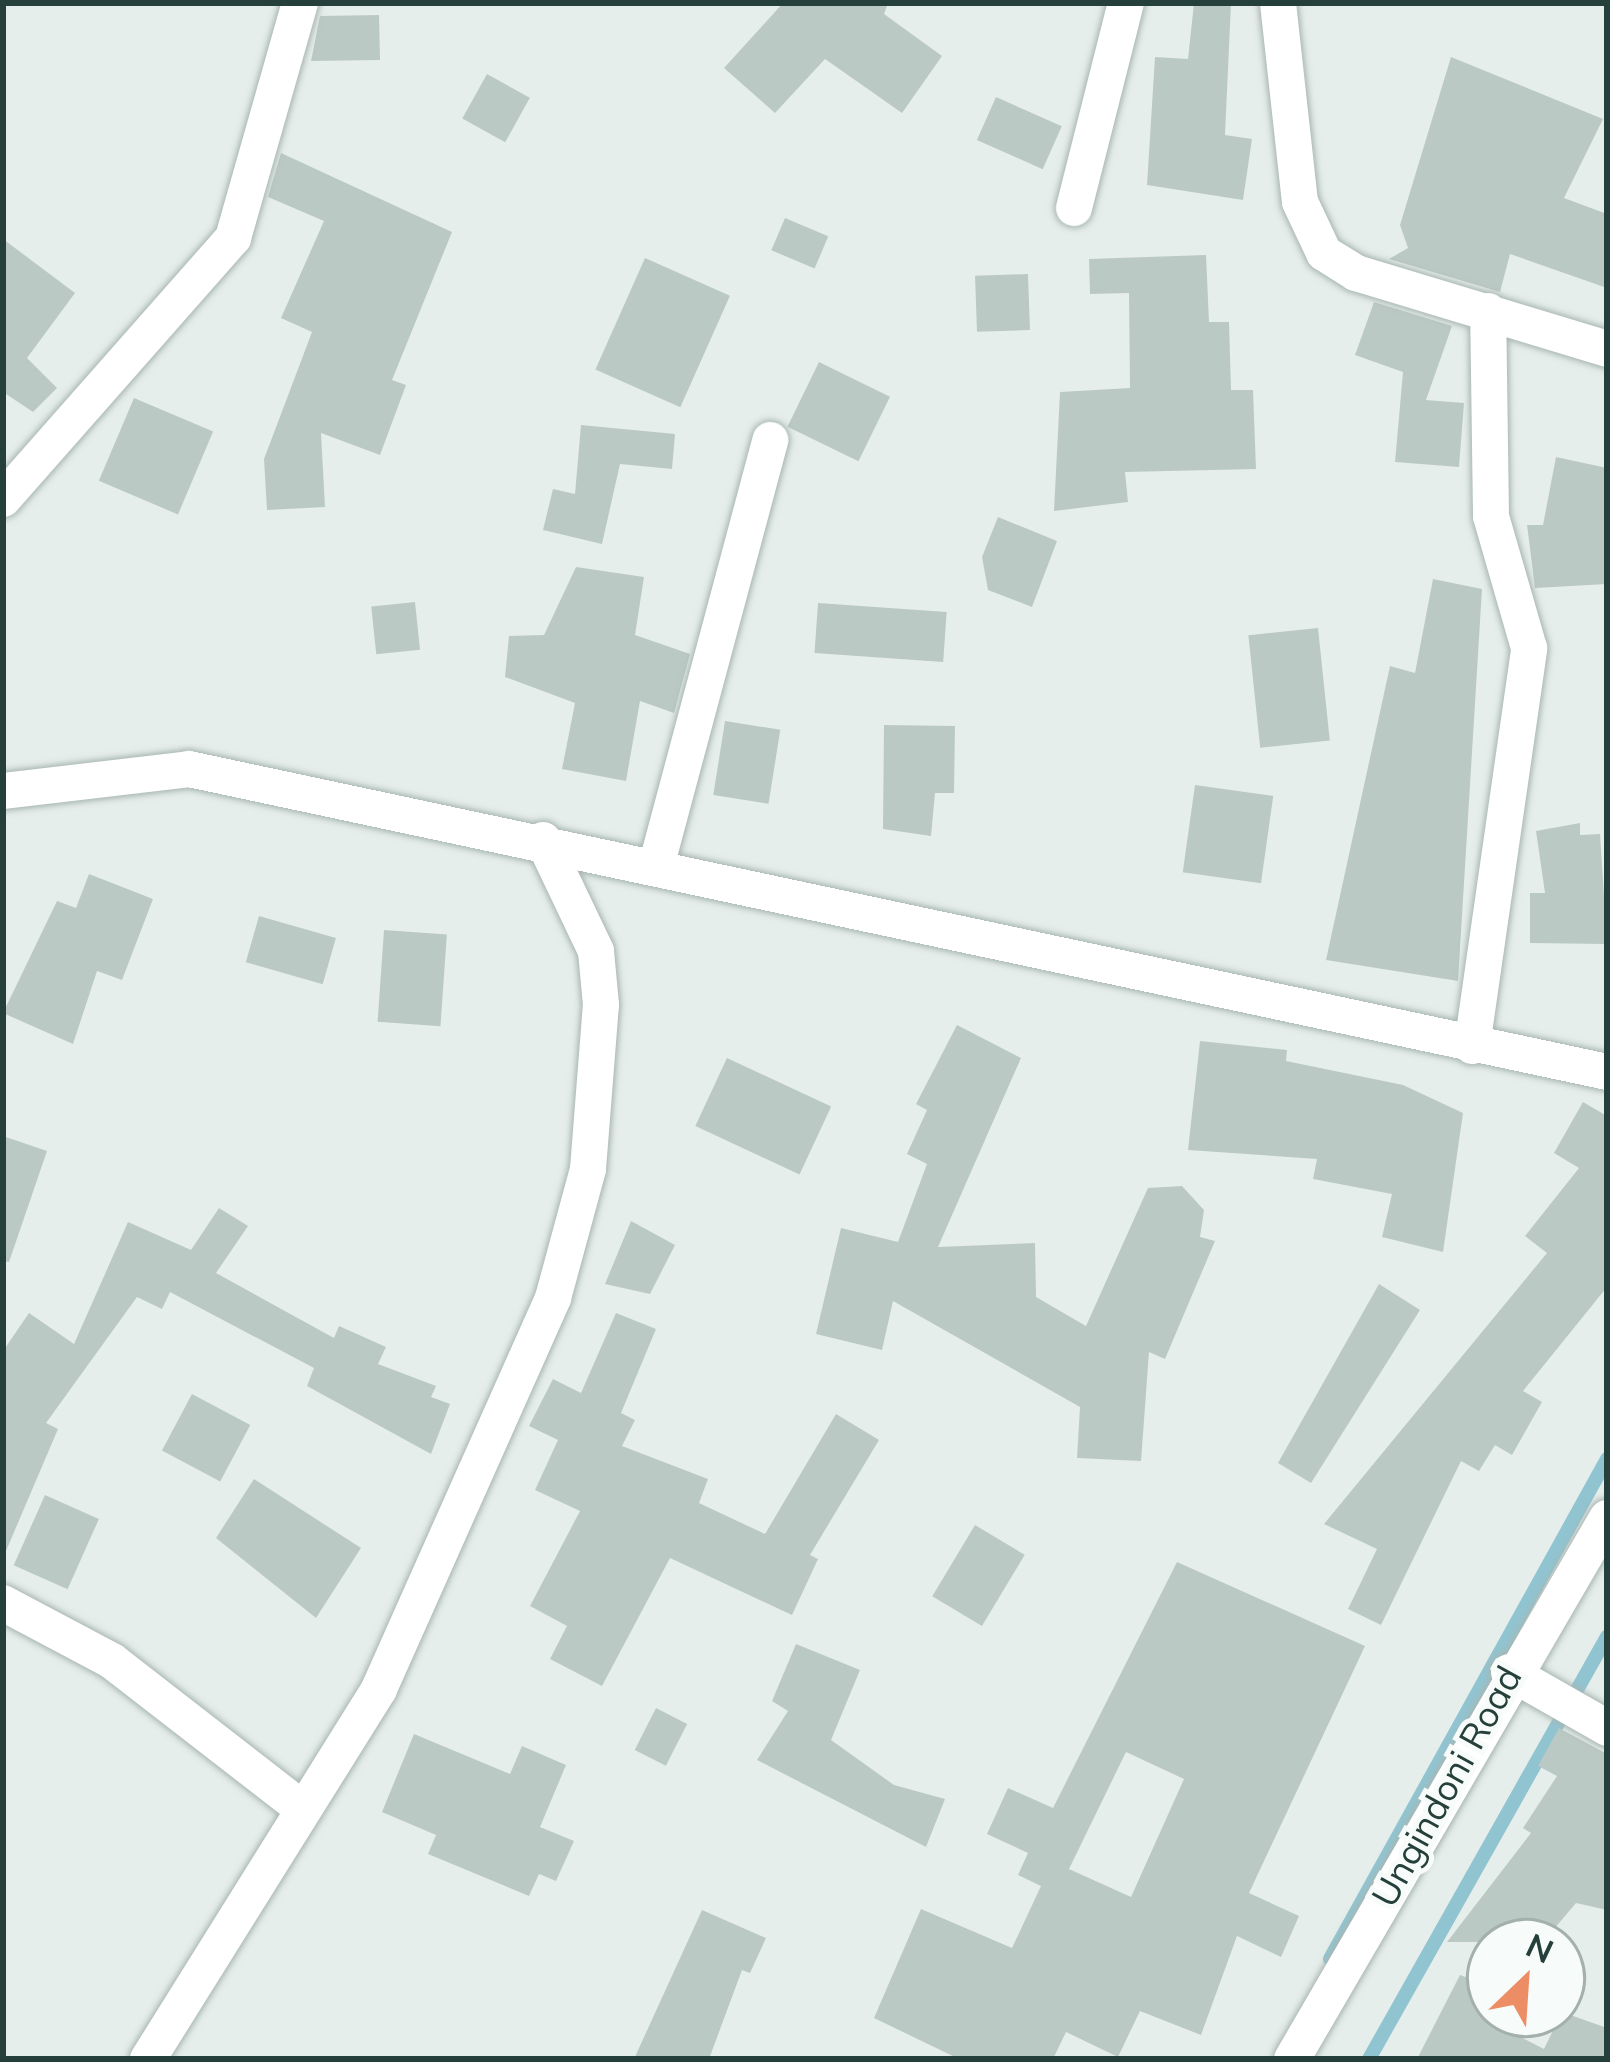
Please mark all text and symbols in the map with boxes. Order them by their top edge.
street label: Ungindoni Road [1362,1658,1530,1914]
north arrow [1466,1918,1586,2038]
text: N [1520,1924,1560,1971]

